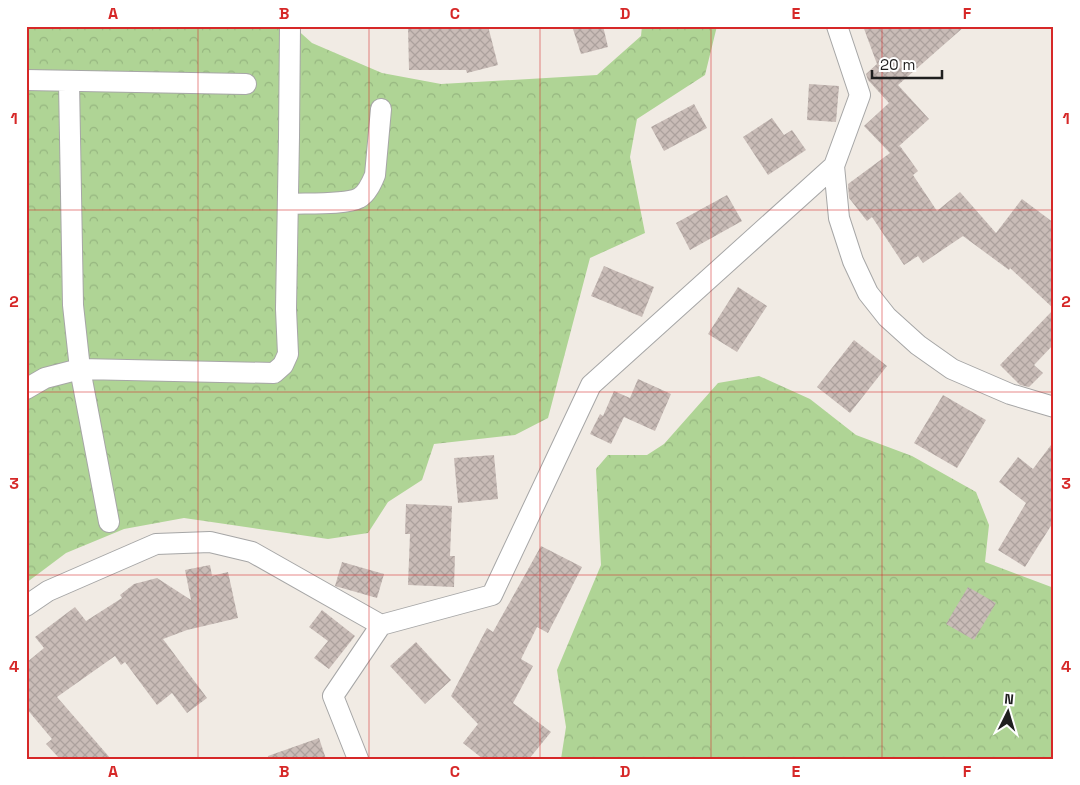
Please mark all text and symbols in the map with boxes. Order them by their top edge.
text: A [108,3,118,24]
text: B [279,3,289,24]
text: C [450,3,460,24]
text: D [620,3,630,24]
text: E [792,3,801,24]
text: F [963,3,972,24]
scale bar [872,48,942,80]
text: 20 m [880,55,915,74]
text: 1 [10,108,18,129]
text: 1 [1062,108,1070,129]
text: 2 [9,291,19,312]
text: 2 [1061,291,1071,312]
text: 3 [9,473,19,494]
text: 3 [1061,473,1071,494]
text: 4 [9,656,19,677]
text: 4 [1061,656,1071,677]
north arrow [982,688,1032,738]
text: N [1004,690,1015,708]
text: A [108,761,118,782]
text: B [279,761,289,782]
text: C [450,761,460,782]
text: D [620,761,630,782]
text: E [792,761,801,782]
text: F [963,761,972,782]

